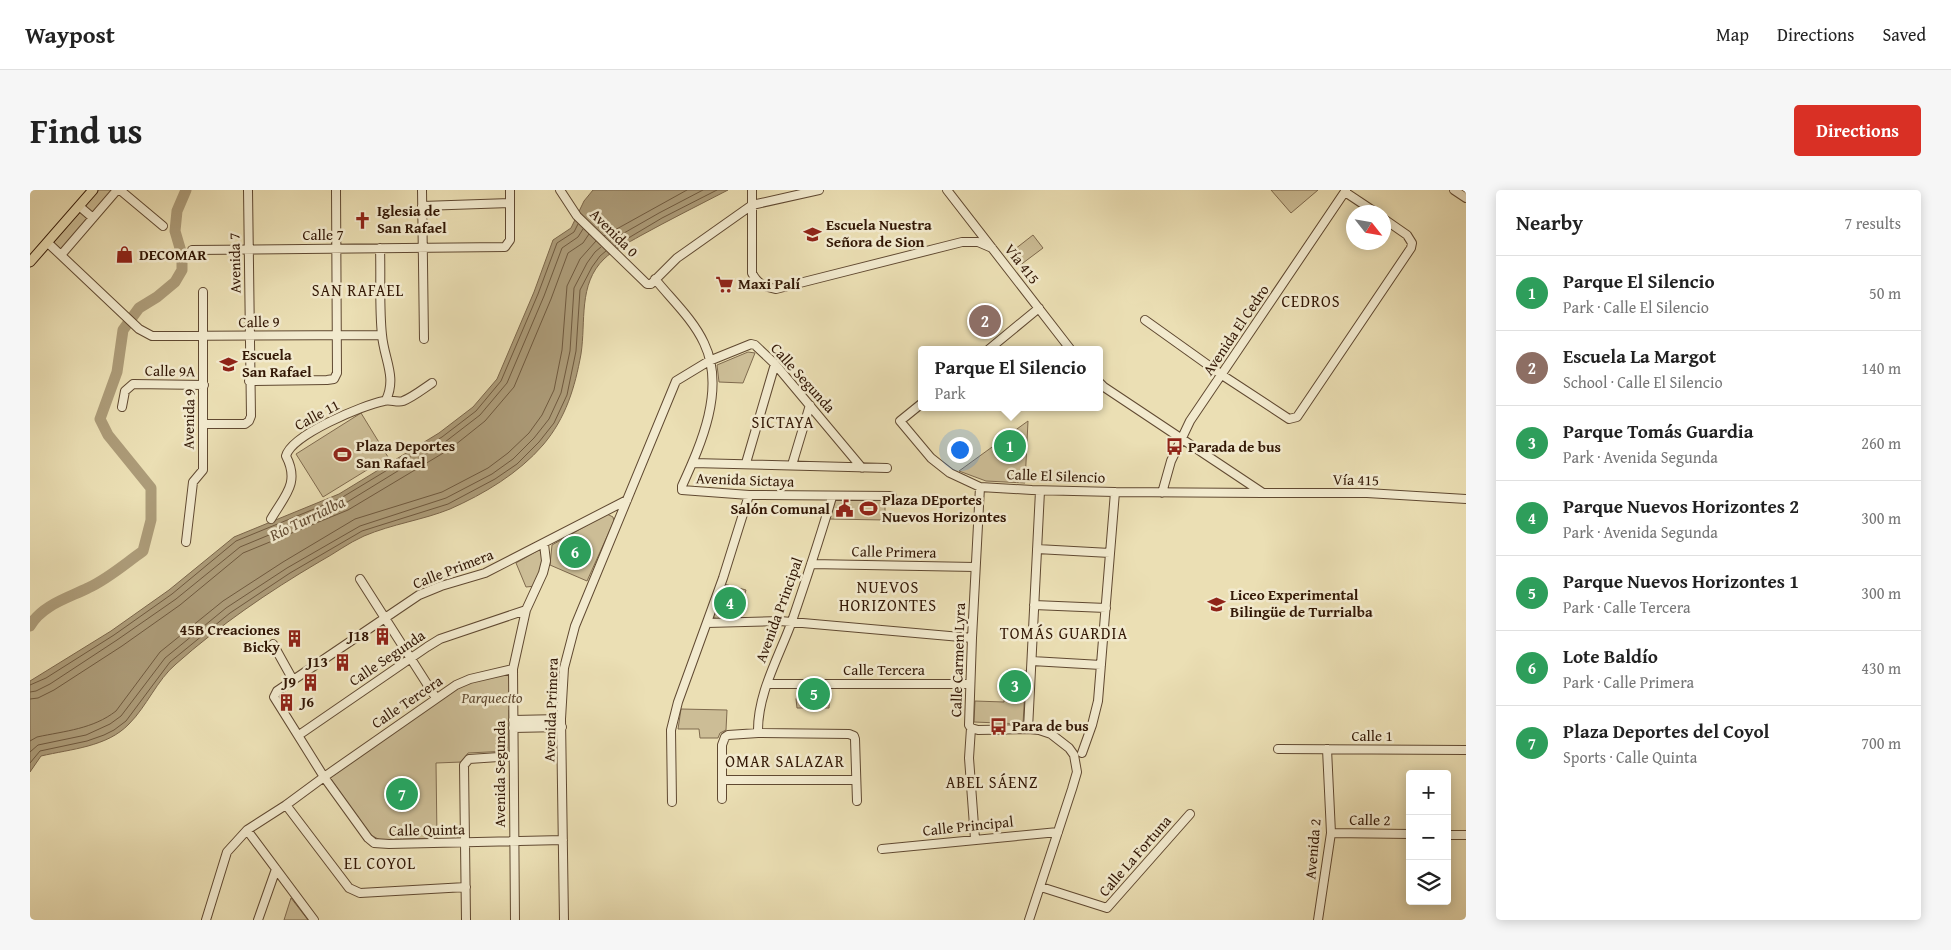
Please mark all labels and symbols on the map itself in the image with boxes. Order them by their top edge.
place label: Iglesia de San Rafael [377,200,447,238]
street label: Avenida 0 [585,204,643,262]
north arrow [1346,205,1391,250]
church icon: Iglesia de San Rafael [353,210,373,230]
place label: Escuela Nuestra Señora de Sion [826,214,932,252]
street label: Calle 7 [302,224,344,245]
school or university icon: Escuela Nuestra Señora de Sion [802,224,822,244]
street label: Avenida 7 [223,232,246,294]
street label: Vía 415 [1000,239,1045,288]
place label: DECOMAR [139,244,207,265]
shop icon: DECOMAR [115,245,135,265]
place label: Maxi Palí [738,273,801,294]
supermarket icon: Maxi Palí [714,274,734,294]
district label: SAN RAFAEL [312,278,404,302]
street label: Avenida El Cedro [1197,280,1274,379]
district label: CEDROS [1281,289,1341,313]
pin: 2 [969,302,1001,340]
street label: Calle 9 [238,311,280,332]
street label: Calle Segunda [766,338,840,417]
place label: Escuela San Rafael [242,344,312,382]
school or university icon: Escuela San Rafael [218,354,238,374]
street label: Calle 9A [145,360,195,381]
street label: Avenida 9 [177,388,200,450]
street label: Calle 11 [290,394,343,435]
district label: SICTAYA [752,410,814,434]
pin: 1 [994,427,1026,465]
place label: Plaza Deportes San Rafael [356,435,455,473]
place label: Parada de bus [1188,436,1281,457]
your location [947,437,973,463]
bus stop icon: Parada de bus [1164,437,1184,457]
sports icon: Plaza Deportes San Rafael [332,445,352,465]
street label: Calle El Silencio [1006,463,1106,488]
street label: Avenida Sictaya [695,467,795,492]
street label: Vía 415 [1333,469,1379,490]
water label: Río Turrialba [264,489,350,547]
place label: Plaza DEportes Nuevos Horizontes [882,489,1007,527]
place label: Salón Comunal [731,498,830,519]
public building icon: Salón Comunal [834,499,854,519]
sports icon: Plaza DEportes Nuevos Horizontes [858,499,878,519]
pin: 6 [559,533,591,571]
street label: Calle Primera [851,540,937,563]
street label: Calle Primera [409,544,496,594]
street label: Avenida Principal [750,554,807,665]
district label: NUEVOS HORIZONTES [839,575,937,617]
pin: 4 [714,584,746,622]
place label: Liceo Experimental Bilingüe de Turrialba [1230,584,1373,622]
school or university icon: Liceo Experimental Bilingüe de Turrialba [1206,594,1226,614]
street label: Calle Carmen Lyra [945,602,970,717]
place label: 45B Creaciones Bicky [179,619,280,657]
district label: TOMÁS GUARDIA [1000,621,1128,645]
street label: Calle Segunda [345,624,429,691]
place label: J18 [345,625,369,646]
building icon: J18 [373,626,393,646]
building icon: 45B Creaciones Bicky [284,629,304,649]
place label: J13 [304,651,328,672]
building icon: J13 [332,652,352,672]
street label: Avenida Primera [538,657,563,763]
street label: Calle Tercera [843,659,925,680]
pin: 3 [999,667,1031,705]
street label: Calle Tercera [367,670,446,733]
place label: J9 [280,671,296,692]
building icon: J9 [300,672,320,692]
pin: 5 [798,675,830,713]
park label: Parquecito [460,687,523,708]
place label: J6 [298,691,314,712]
building icon: J6 [277,692,297,712]
place label: Para de bus [1012,715,1089,736]
bus stop icon: Para de bus [988,716,1008,736]
street label: Avenida Segunda [489,720,510,828]
street label: Calle 1 [1351,725,1393,746]
district label: OMAR SALAZAR [725,749,845,773]
district label: ABEL SÁENZ [946,770,1038,794]
pin: 7 [386,775,418,813]
street label: Calle 2 [1349,809,1391,830]
street label: Calle Principal [922,810,1014,841]
street label: Calle La Fortuna [1094,811,1176,901]
street label: Calle Quinta [389,818,465,841]
street label: Avenida 2 [1299,818,1326,880]
district label: EL COYOL [344,851,416,875]

